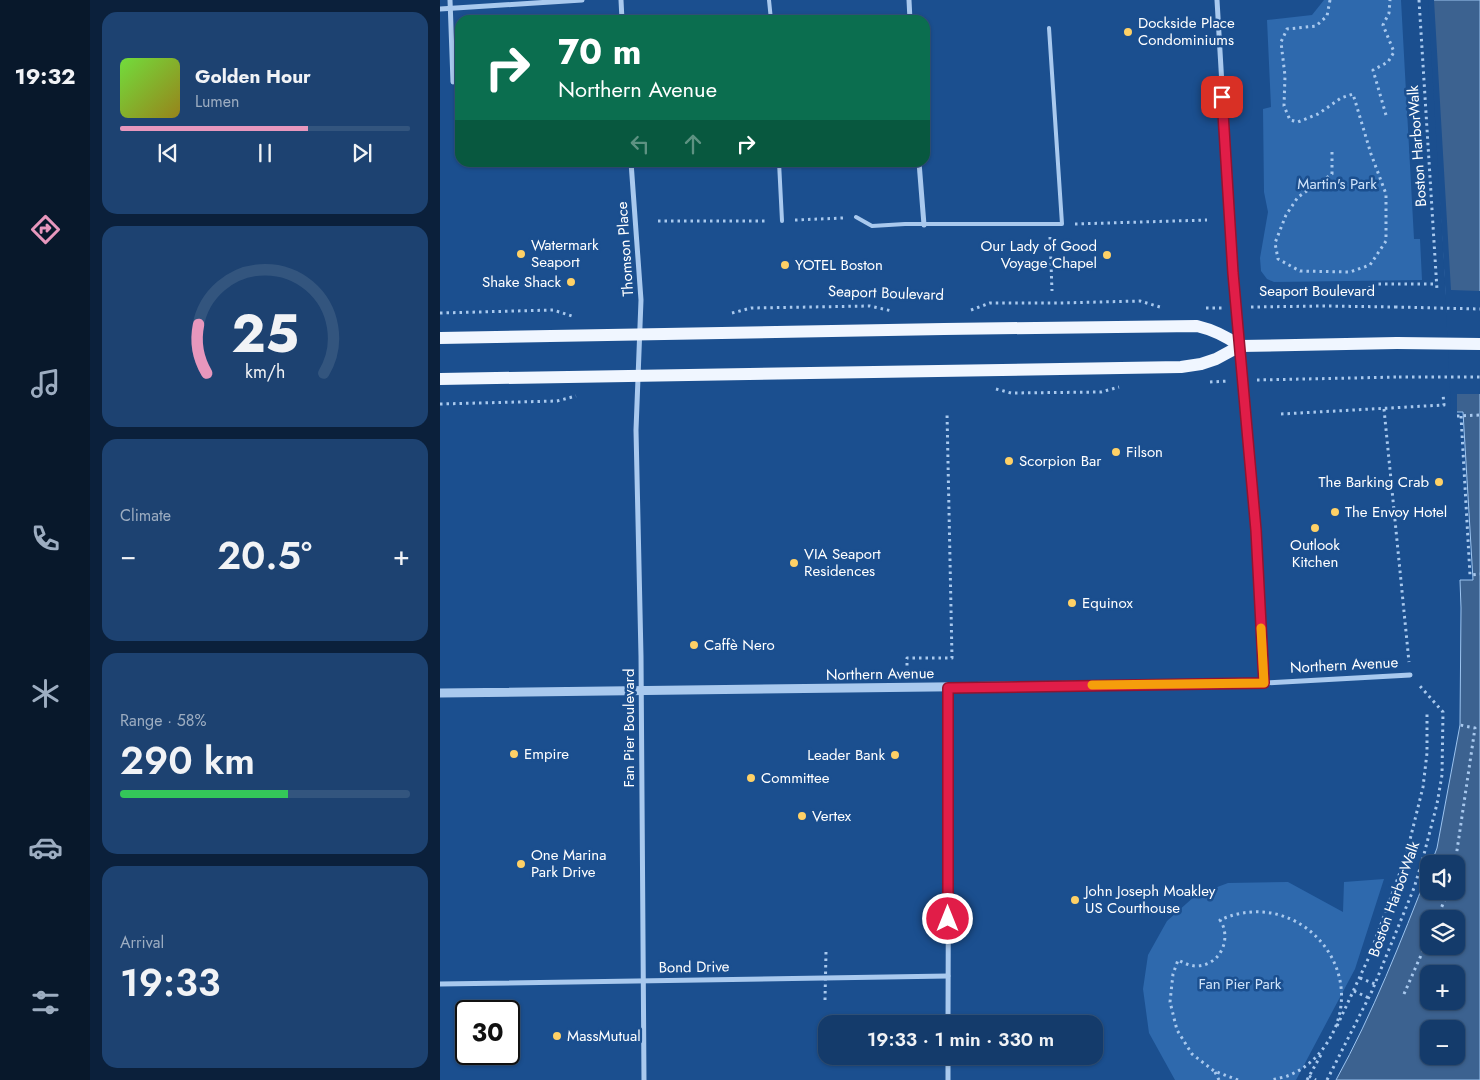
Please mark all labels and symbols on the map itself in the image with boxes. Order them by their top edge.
place label: Dockside Place Condominiums [1138,12,1235,51]
marker: Dockside Place Condominiums [1122,26,1134,38]
pin [1201,76,1243,118]
street label: Boston HarborWalk [1402,84,1432,208]
park label: Martin's Park [1297,173,1377,195]
street label: Thomson Place [611,201,639,297]
place label: Watermark Seaport [531,234,599,273]
place label: Our Lady of Good Voyage Chapel [980,235,1097,274]
marker: Watermark Seaport [515,248,527,260]
marker: Our Lady of Good Voyage Chapel [1101,249,1113,261]
place label: YOTEL Boston [795,254,883,276]
marker: YOTEL Boston [779,259,791,271]
place label: Shake Shack [482,271,561,293]
marker: Shake Shack [565,276,577,288]
street label: Seaport Boulevard [828,280,944,306]
street label: Seaport Boulevard [1259,280,1375,302]
place label: Filson [1126,441,1163,463]
marker: Filson [1110,446,1122,458]
place label: Scorpion Bar [1019,450,1102,472]
marker: Scorpion Bar [1003,455,1015,467]
place label: The Barking Crab [1319,471,1429,493]
marker: The Barking Crab [1433,476,1445,488]
place label: The Envoy Hotel [1345,501,1447,523]
marker: The Envoy Hotel [1329,506,1341,518]
marker: Outlook Kitchen [1309,522,1321,534]
place label: Outlook Kitchen [1290,534,1340,573]
place label: VIA Seaport Residences [804,543,881,582]
marker: VIA Seaport Residences [788,557,800,569]
place label: Equinox [1082,592,1133,614]
marker: Equinox [1066,597,1078,609]
place label: Caffè Nero [704,634,775,656]
marker: Caffè Nero [688,639,700,651]
street label: Northern Avenue [1289,651,1399,679]
street label: Northern Avenue [826,662,935,686]
street label: Fan Pier Boulevard [618,668,640,788]
place label: Empire [524,743,569,765]
place label: Leader Bank [807,744,885,766]
marker: Empire [508,748,520,760]
marker: Leader Bank [889,749,901,761]
place label: Committee [761,767,830,789]
marker: Committee [745,772,757,784]
place label: Vertex [812,805,852,827]
marker: Vertex [796,810,808,822]
street label: Boston HarborWalk [1363,838,1425,960]
place label: One Marina Park Drive [531,844,606,883]
marker: One Marina Park Drive [515,858,527,870]
place label: John Joseph Moakley US Courthouse [1083,880,1216,919]
position arrow [921,892,973,944]
marker: John Joseph Moakley US Courthouse [1069,894,1081,906]
street label: Bond Drive [658,955,730,979]
park label: Fan Pier Park [1199,973,1282,995]
speed limit sign: 30 [455,1000,520,1065]
place label: MassMutual [567,1025,641,1047]
marker: MassMutual [551,1030,563,1042]

